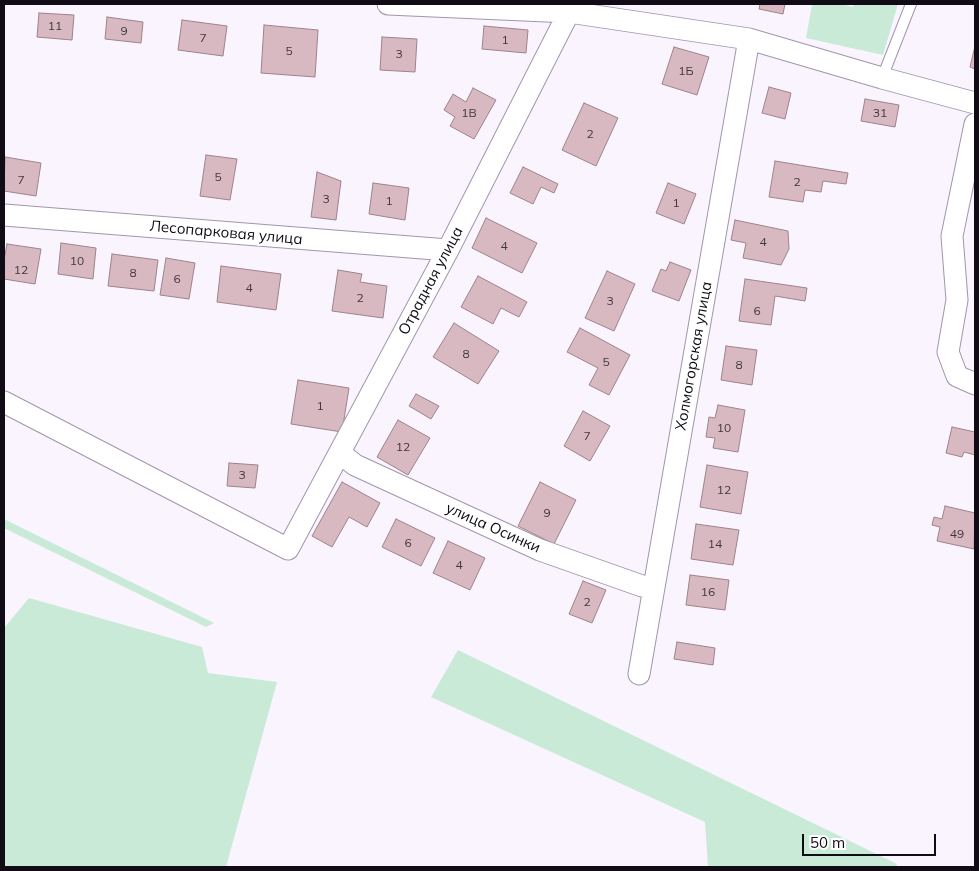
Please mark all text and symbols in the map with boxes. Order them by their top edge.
house number: 11 [48,19,62,33]
house number: 9 [120,24,128,38]
house number: 7 [199,31,207,45]
house number: 1 [501,33,509,47]
house number: 5 [285,44,293,58]
house number: 3 [395,47,403,61]
house number: 1Б [678,64,694,78]
house number: 1В [461,106,477,120]
house number: 31 [873,106,887,120]
house number: 2 [586,127,594,141]
house number: 5 [214,170,222,184]
house number: 7 [17,173,25,187]
house number: 2 [793,175,801,189]
house number: 3 [322,192,330,206]
house number: 1 [385,194,393,208]
house number: 1 [672,196,680,210]
street label: Лесопарковая улица [149,217,303,249]
street label: Отрадная улица [395,224,467,338]
house number: 4 [759,235,767,249]
house number: 4 [500,239,508,253]
house number: 10 [70,254,84,268]
house number: 12 [14,263,28,277]
house number: 8 [129,266,137,280]
house number: 6 [173,272,181,286]
street label: Холмогорская улица [672,280,716,432]
house number: 4 [245,281,253,295]
house number: 2 [356,291,364,305]
house number: 3 [606,294,614,308]
house number: 6 [753,304,761,318]
house number: 8 [462,347,470,361]
house number: 5 [602,355,610,369]
house number: 8 [735,358,743,372]
house number: 1 [316,399,324,413]
house number: 10 [717,421,731,435]
house number: 7 [583,429,591,443]
house number: 12 [396,440,410,454]
house number: 3 [238,468,246,482]
house number: 12 [717,483,731,497]
street label: улица Осинки [443,499,543,557]
house number: 9 [543,506,551,520]
house number: 49 [950,527,964,541]
house number: 6 [404,536,412,550]
house number: 14 [708,537,722,551]
house number: 4 [455,558,463,572]
house number: 16 [701,585,715,599]
house number: 2 [583,595,591,609]
scale bar [804,824,938,856]
text: 50 m [810,833,845,852]

